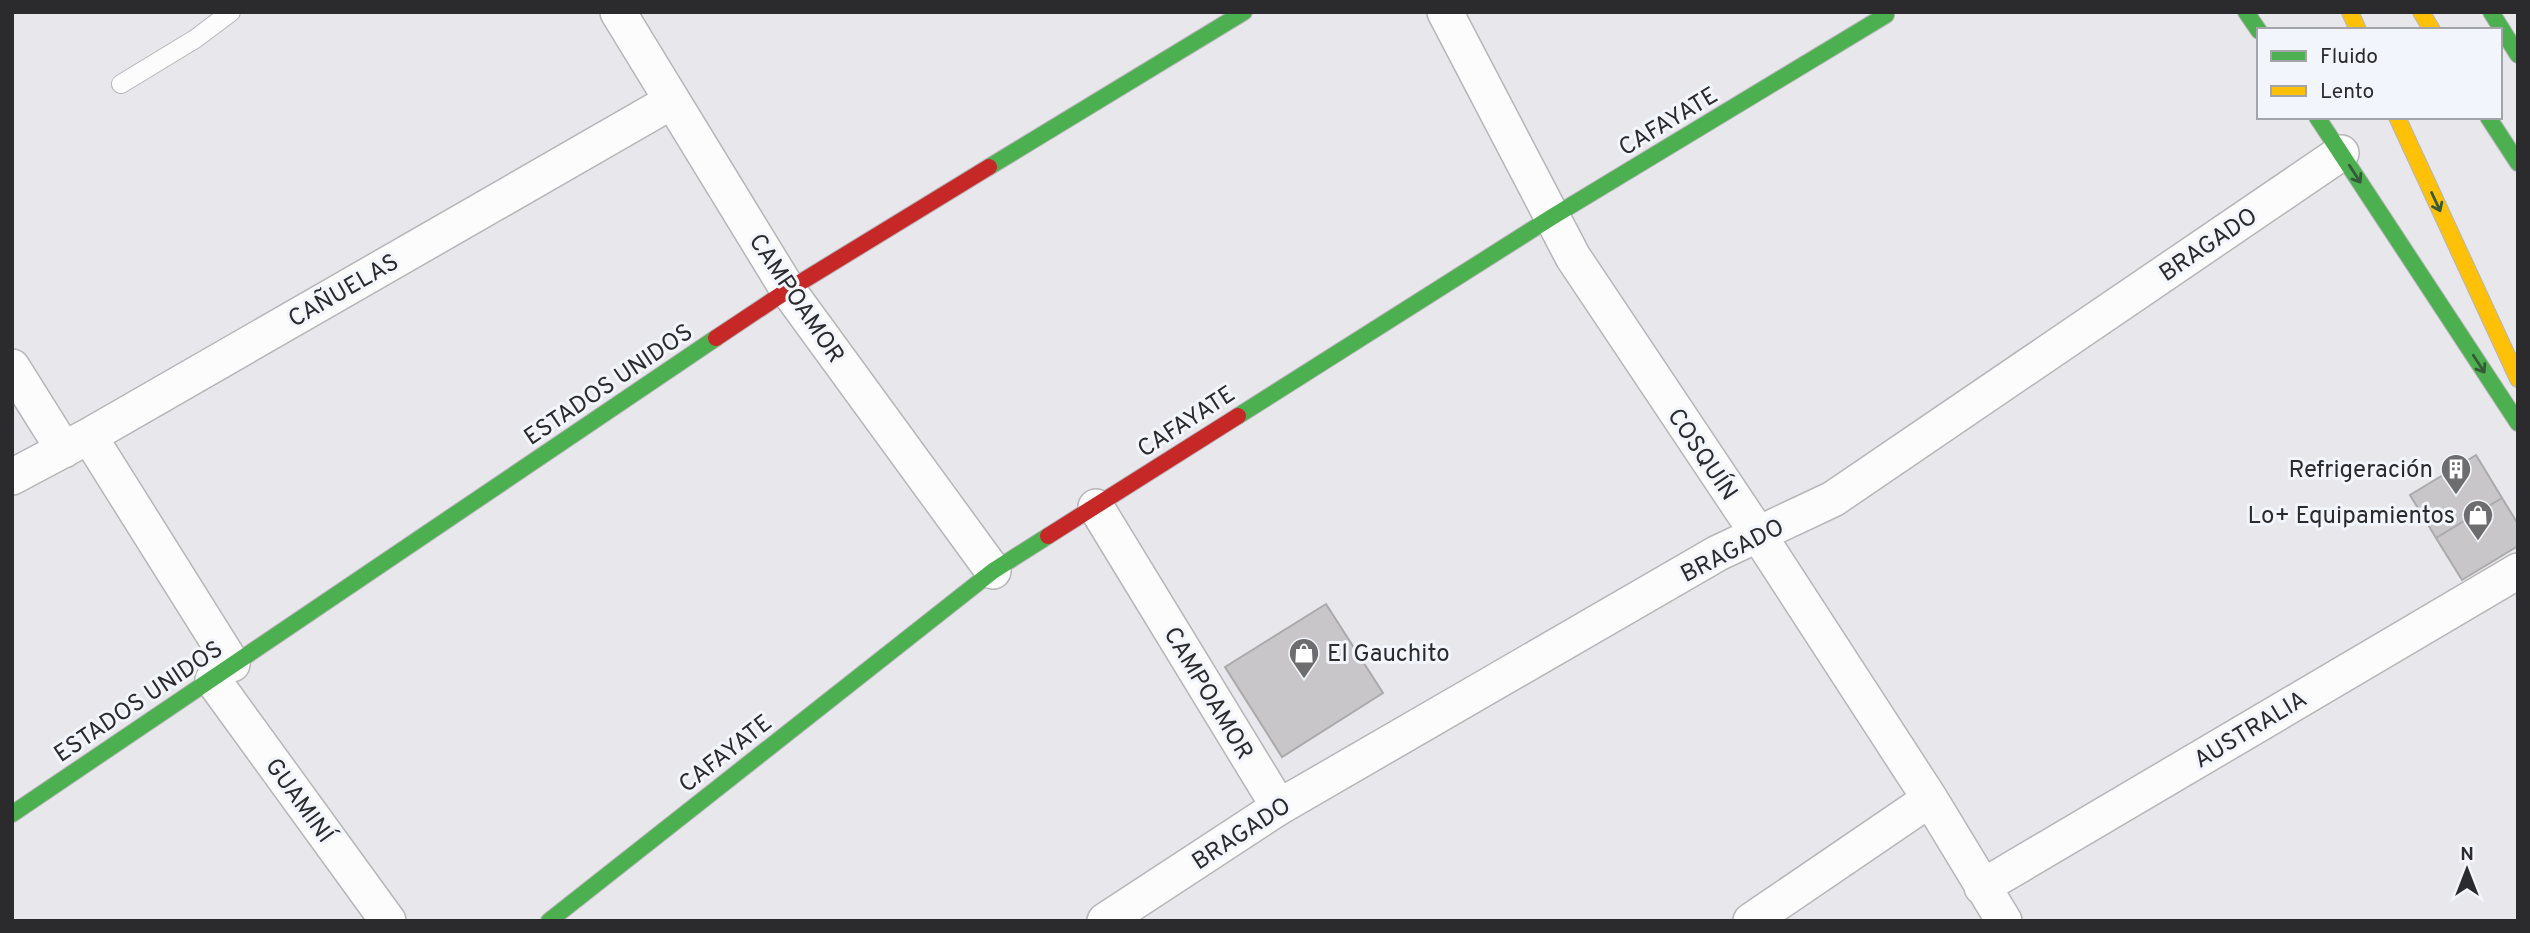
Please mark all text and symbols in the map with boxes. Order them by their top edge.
legend [2257,28,2502,119]
text: Fluido [2320,44,2378,71]
text: Lento [2320,79,2374,106]
street label: CAFAYATE [1614,81,1724,164]
one-way arrow [2348,164,2362,183]
one-way arrow [2430,191,2443,212]
street label: BRAGADO [2154,202,2264,289]
street label: CAMPOAMOR [741,229,850,370]
street label: CAÑUELAS [282,246,405,335]
street label: ESTADOS UNIDOS [519,318,699,453]
one-way arrow [2473,354,2487,374]
street label: CAFAYATE [1133,380,1242,465]
street label: COSQUÍN [1660,402,1745,507]
building icon: Refrigeración [2439,452,2473,496]
place label: Refrigeración [2289,456,2433,486]
shop icon: Lo+ Equipamientos [2461,498,2495,542]
place label: Lo+ Equipamientos [2248,502,2455,532]
street label: BRAGADO [1676,513,1790,591]
street label: CAMPOAMOR [1156,622,1259,766]
street label: ESTADOS UNIDOS [49,635,229,770]
shop icon: El Gauchito [1287,636,1321,680]
place label: El Gauchito [1327,640,1450,670]
street label: AUSTRALIA [2189,685,2313,776]
street label: CAFAYATE [674,709,779,800]
street label: GUAMINÍ [258,752,342,851]
street label: BRAGADO [1187,792,1297,878]
north arrow [2432,835,2502,905]
text: N [2460,843,2474,867]

